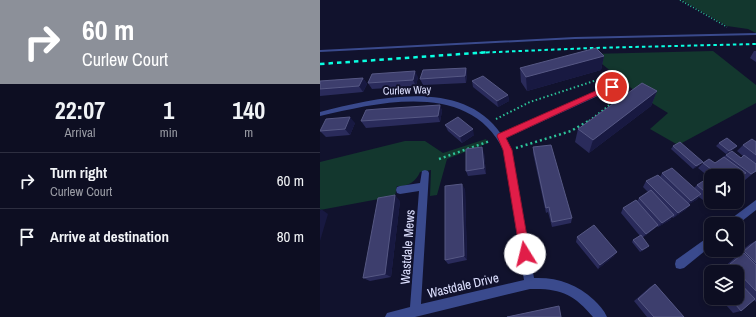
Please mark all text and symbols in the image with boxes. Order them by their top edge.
text: 60 m [82,11,134,49]
icon: right [16,16,68,68]
text: Curlew Court [82,47,168,72]
pin [595,70,629,104]
icon: arrive [601,76,623,98]
street label: Curlew Way [383,82,432,98]
text: 22:07 [55,94,105,126]
text: 1 [163,94,174,126]
text: 140 [232,94,265,126]
text: Arrival [65,124,95,141]
text: min [160,124,178,141]
text: m [244,124,253,141]
text: Turn right [50,162,107,183]
map controls [704,169,744,305]
button: sound [704,169,744,209]
icon: right [16,170,38,192]
text: 60 m [277,170,304,191]
text: Curlew Court [50,183,112,200]
street label: Wastdale Mews [396,209,419,285]
button: search [704,217,744,257]
icon: arrive [16,226,38,248]
text: Arrive at destination [50,226,169,247]
text: 80 m [277,226,304,247]
position arrow [504,233,546,275]
button: layers [704,265,744,305]
street label: Wastdale Drive [426,269,500,302]

